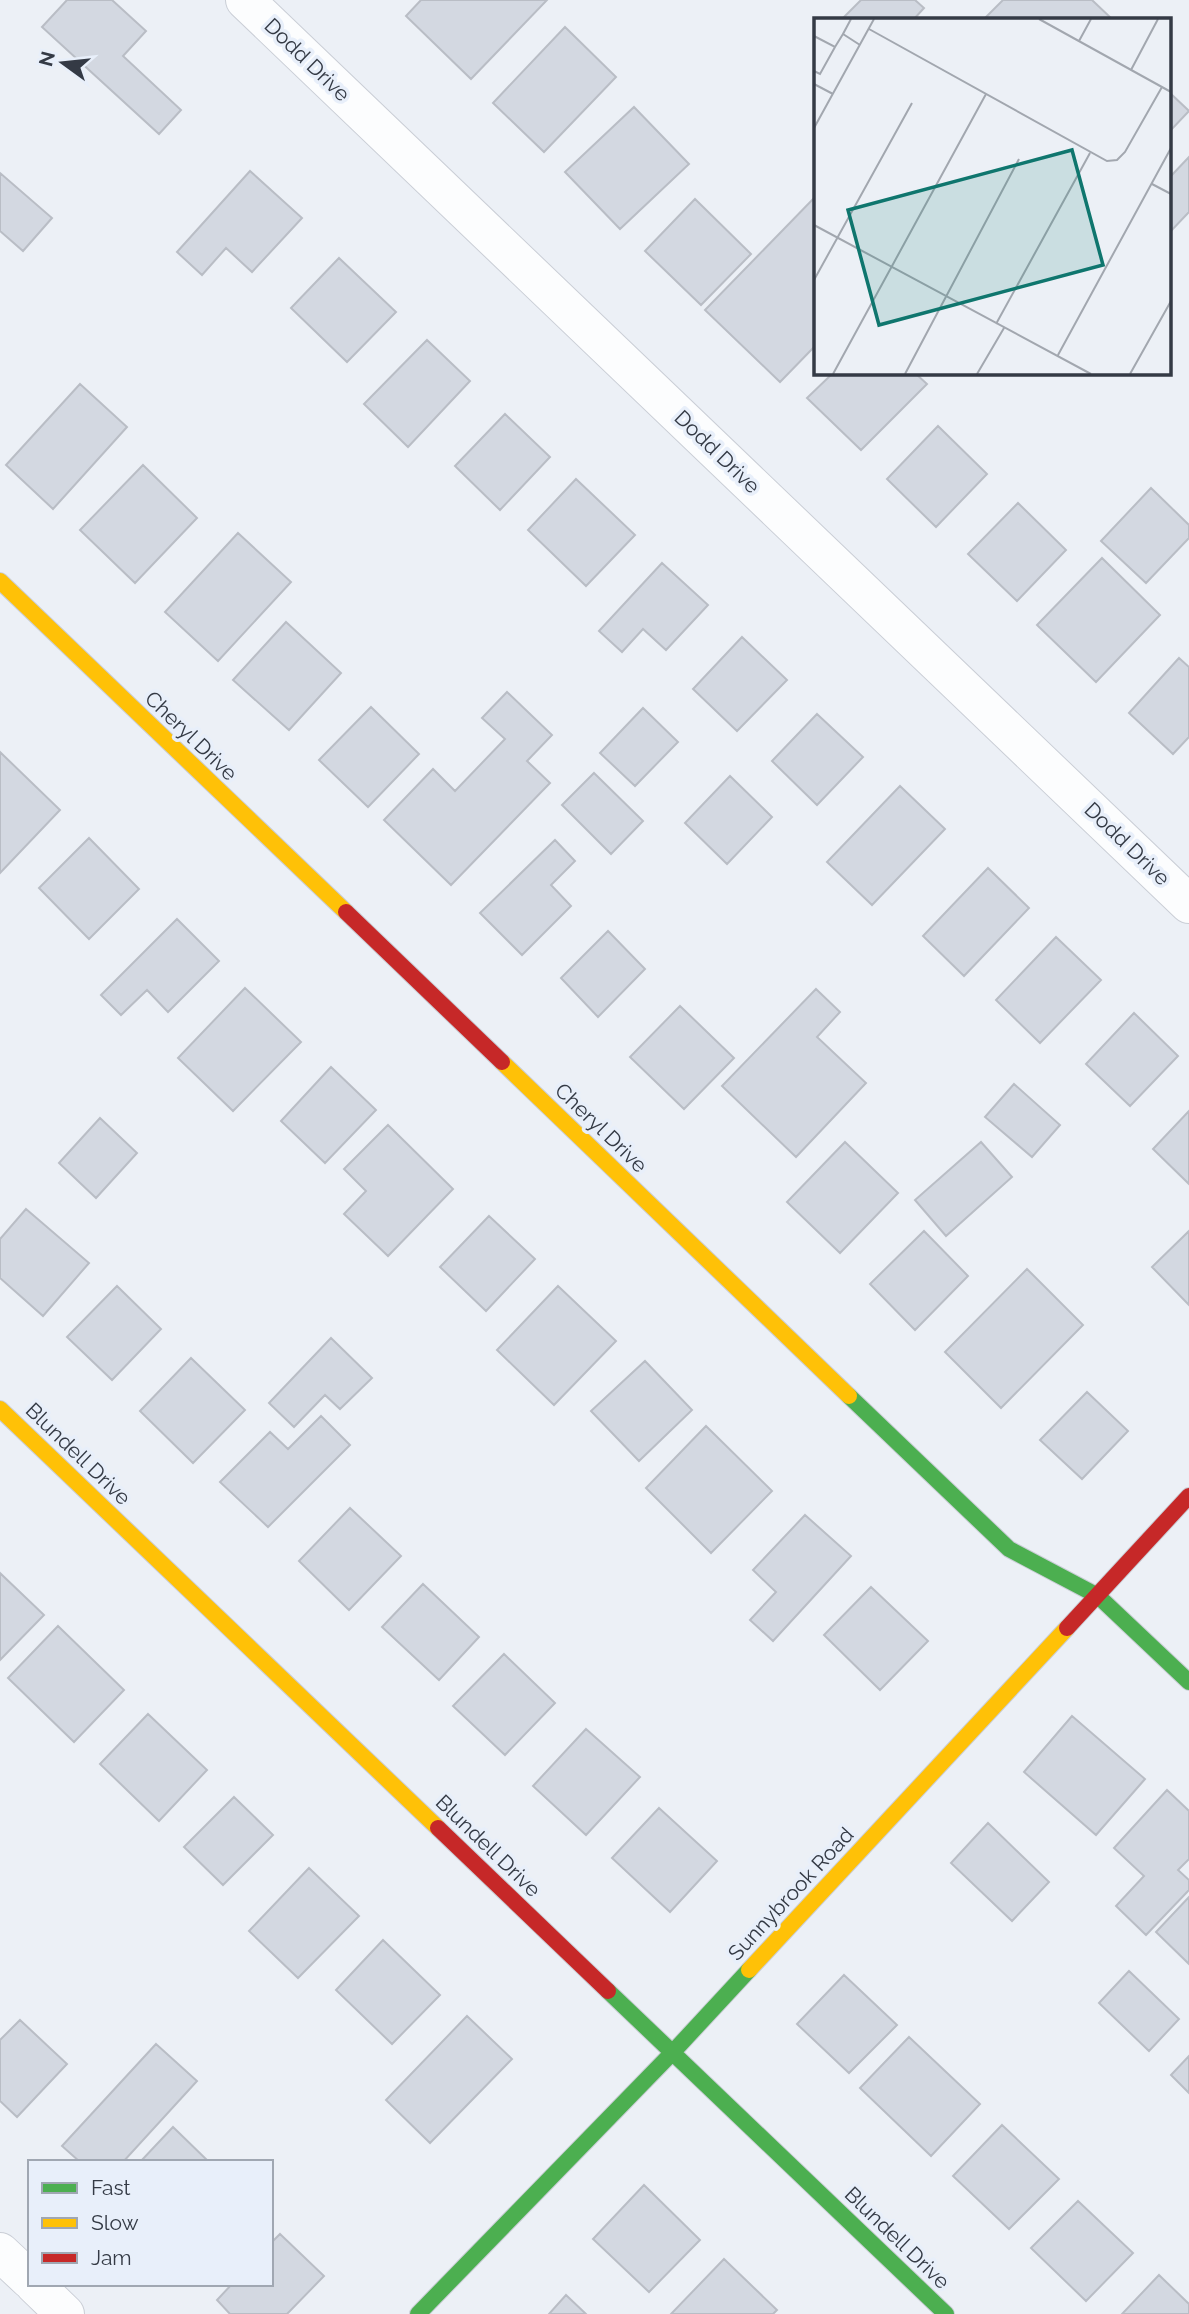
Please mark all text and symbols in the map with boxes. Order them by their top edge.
street label: Dodd Drive [259,13,355,107]
inset map [814,18,1172,374]
north arrow [28,28,98,98]
text: N [34,49,59,68]
street label: Dodd Drive [669,405,765,499]
street label: Cheryl Drive [140,686,243,786]
street label: Dodd Drive [1079,797,1175,891]
street label: Cheryl Drive [550,1078,653,1178]
street label: Blundell Drive [21,1397,136,1510]
street label: Blundell Drive [431,1789,546,1902]
street label: Sunnybrook Road [723,1822,859,1965]
legend [28,2160,273,2286]
text: Fast [91,2175,131,2200]
street label: Blundell Drive [840,2181,955,2294]
text: Slow [91,2210,139,2235]
text: Jam [91,2245,132,2270]

